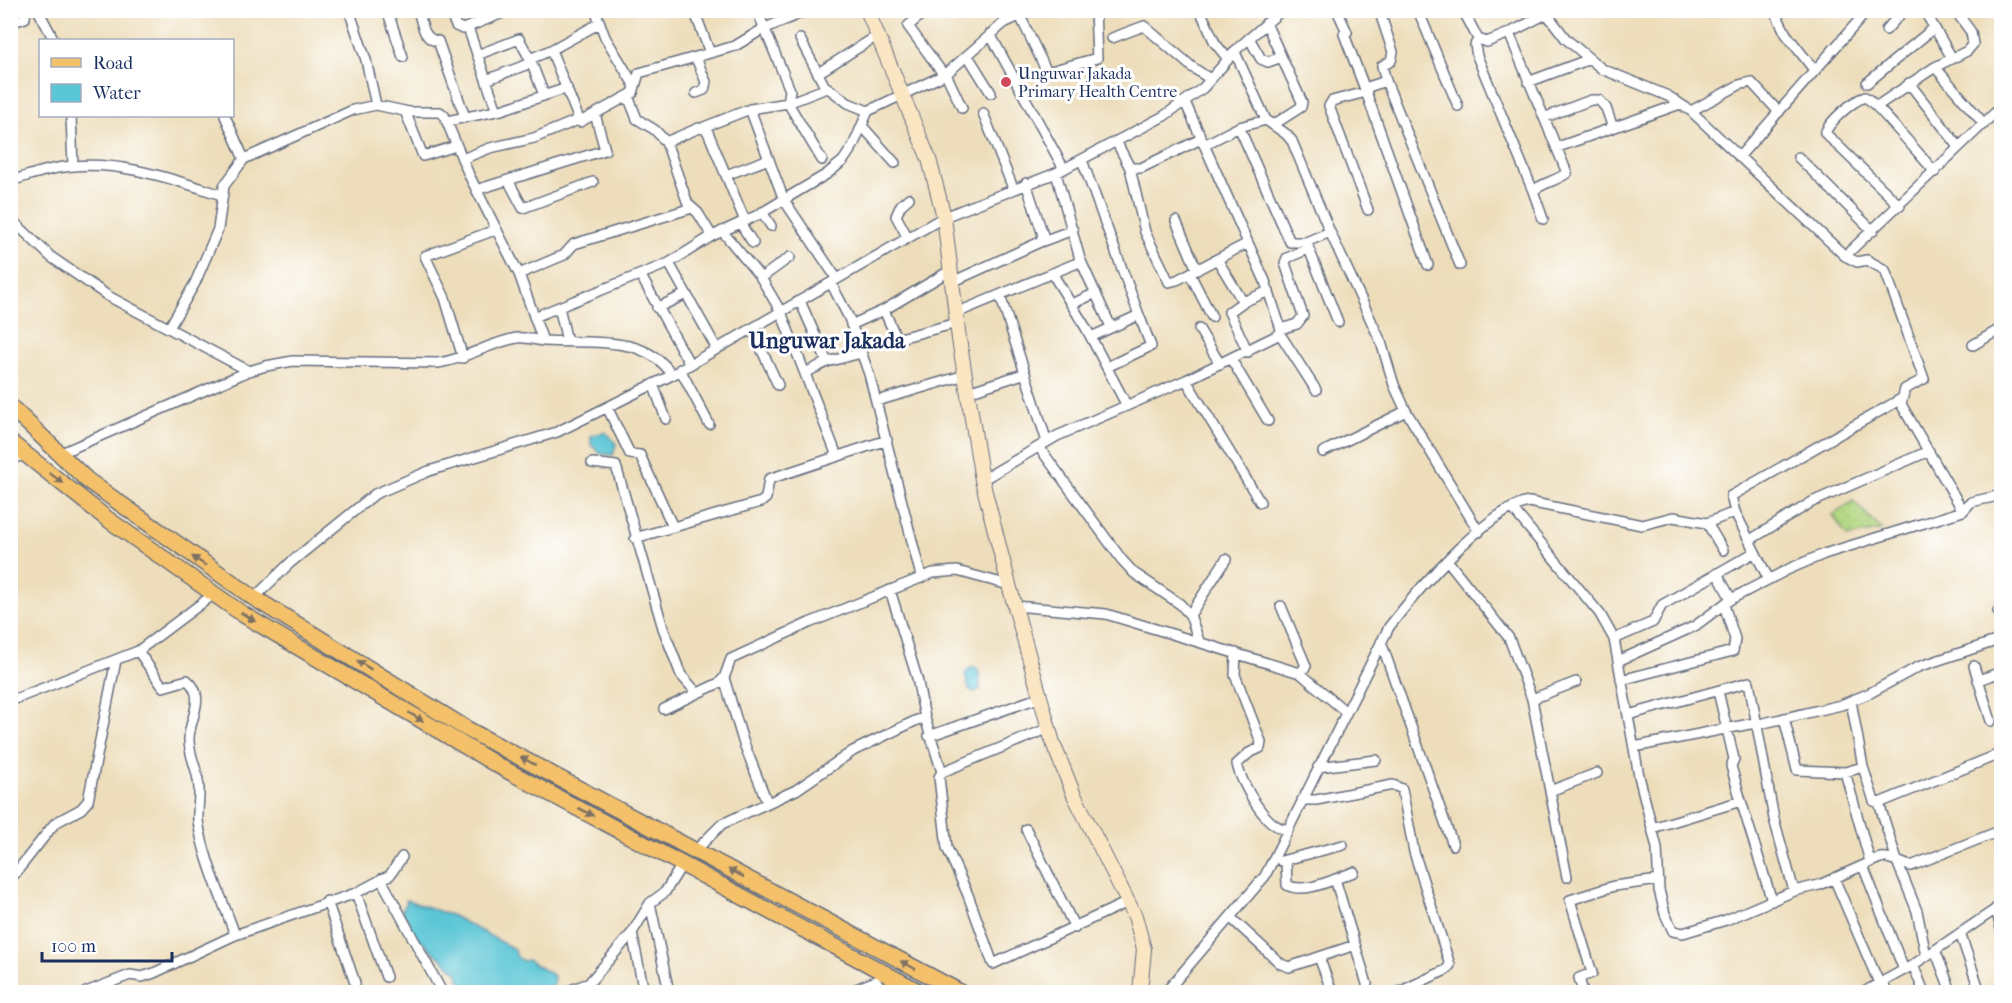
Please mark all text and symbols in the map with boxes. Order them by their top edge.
legend [39,39,234,117]
text: Road [93,53,133,74]
place label: Unguwar Jakada Primary Health Centre [1018,64,1177,101]
marker: Unguwar Jakada Primary Health Centre [999,75,1013,89]
text: Water [92,83,141,104]
district label: Unguwar Jakada [748,328,906,354]
one-way arrow [49,472,64,484]
one-way arrow [191,555,207,566]
one-way arrow [240,612,256,623]
one-way arrow [356,659,372,670]
one-way arrow [408,712,424,723]
one-way arrow [519,756,536,766]
one-way arrow [578,807,595,817]
one-way arrow [728,868,745,878]
scale bar [42,925,172,963]
text: 100 m [51,936,96,957]
one-way arrow [900,960,917,970]

